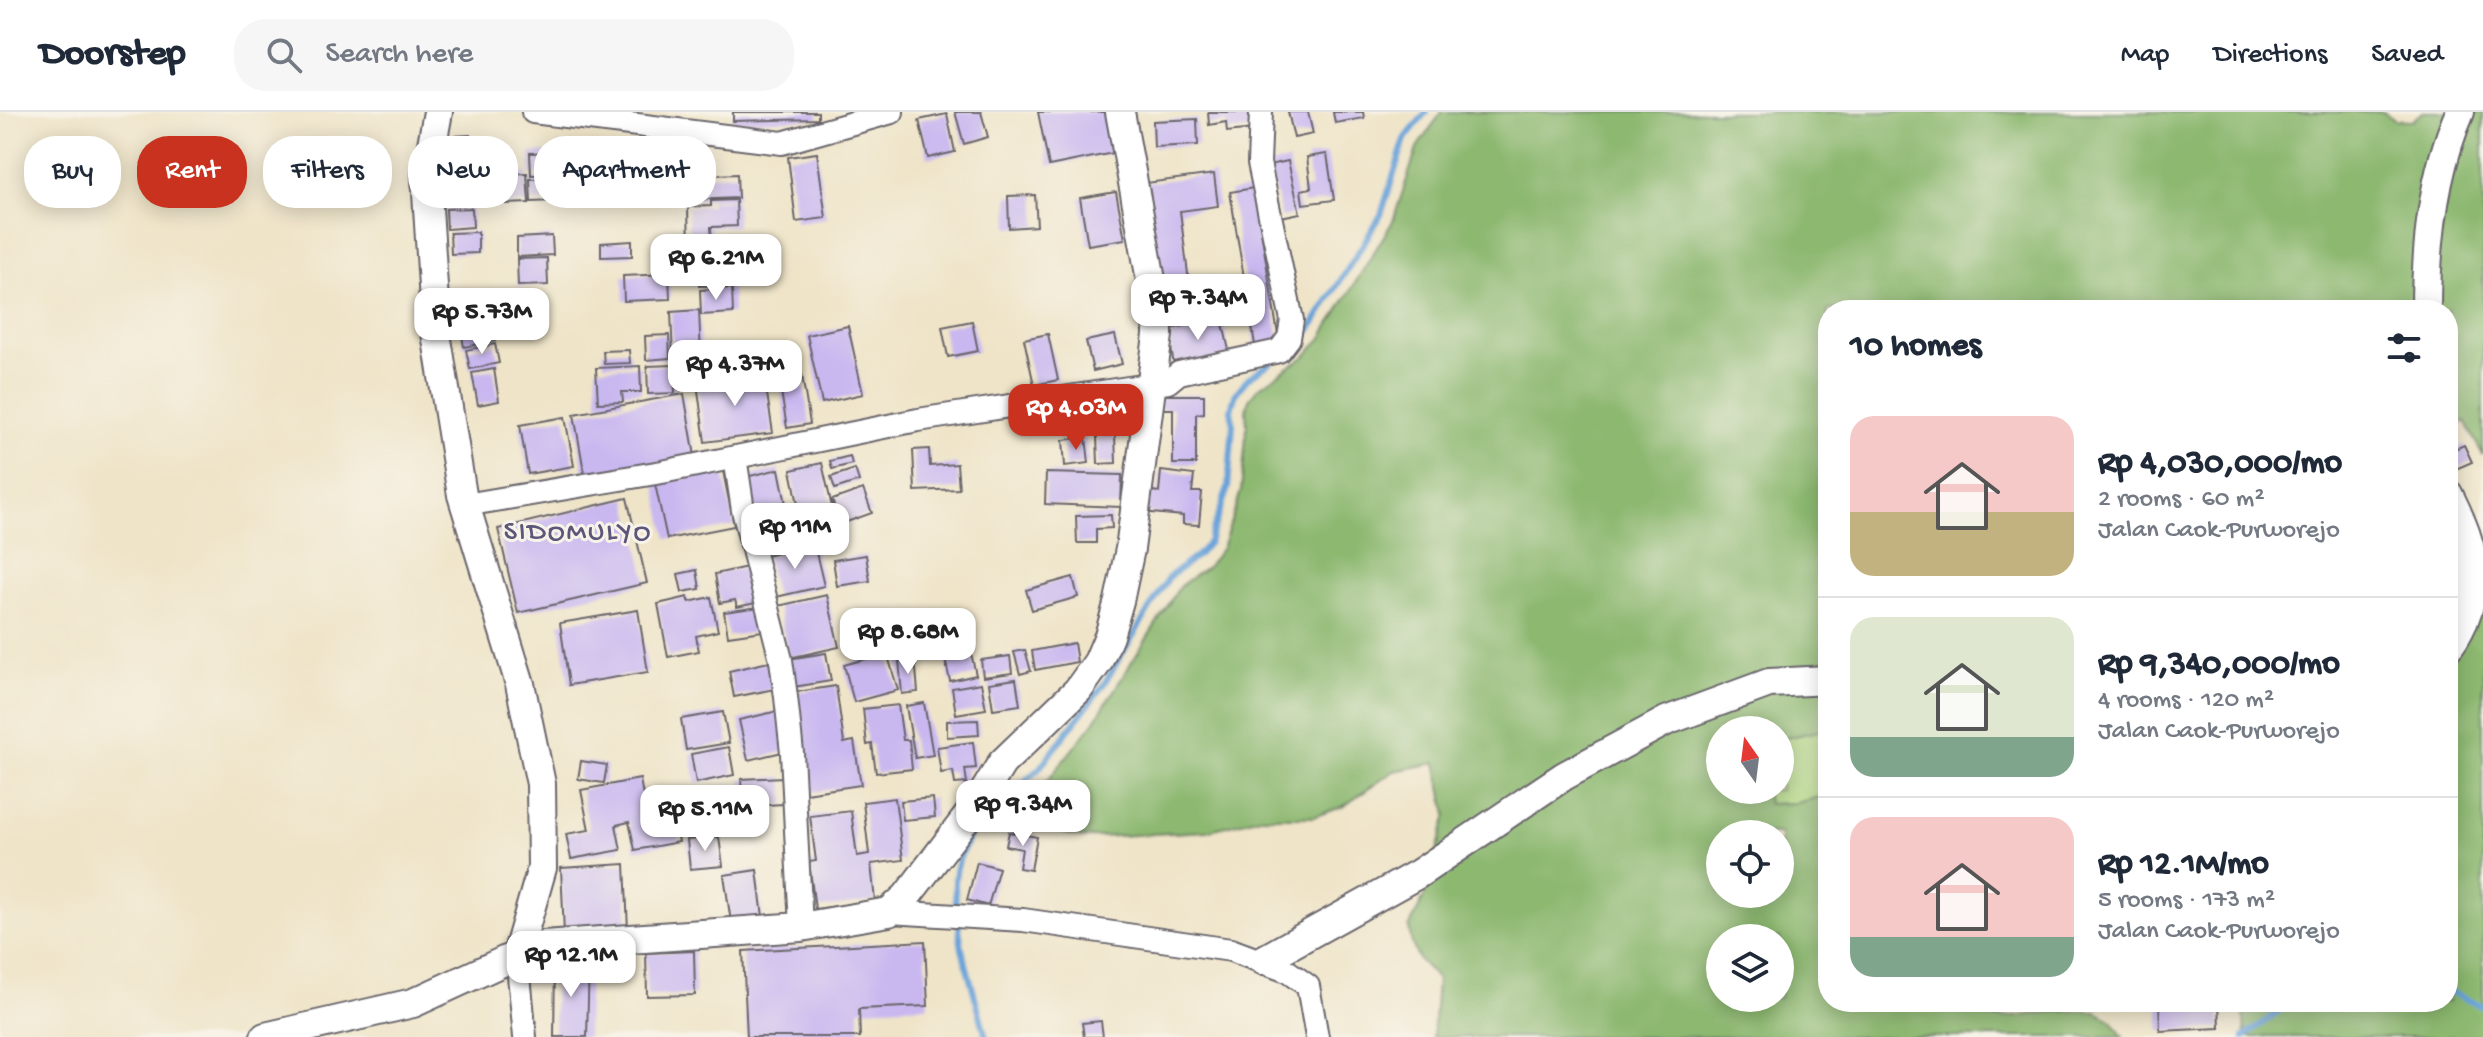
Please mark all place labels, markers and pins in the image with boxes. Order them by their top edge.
pin: Rp 6.21M [633,234,799,302]
pin: Rp 7.34M [1115,274,1281,342]
pin: Rp 5.73M [399,288,565,356]
pin: Rp 4.37M [652,340,818,408]
pin: Rp 4.03M [993,384,1159,452]
pin: Rp 11M [730,503,860,571]
pin: Rp 8.68M [825,608,991,676]
pin: Rp 9.34M [940,780,1106,848]
pin: Rp 5.11M [622,785,788,853]
pin: Rp 12.1M [488,931,654,999]

